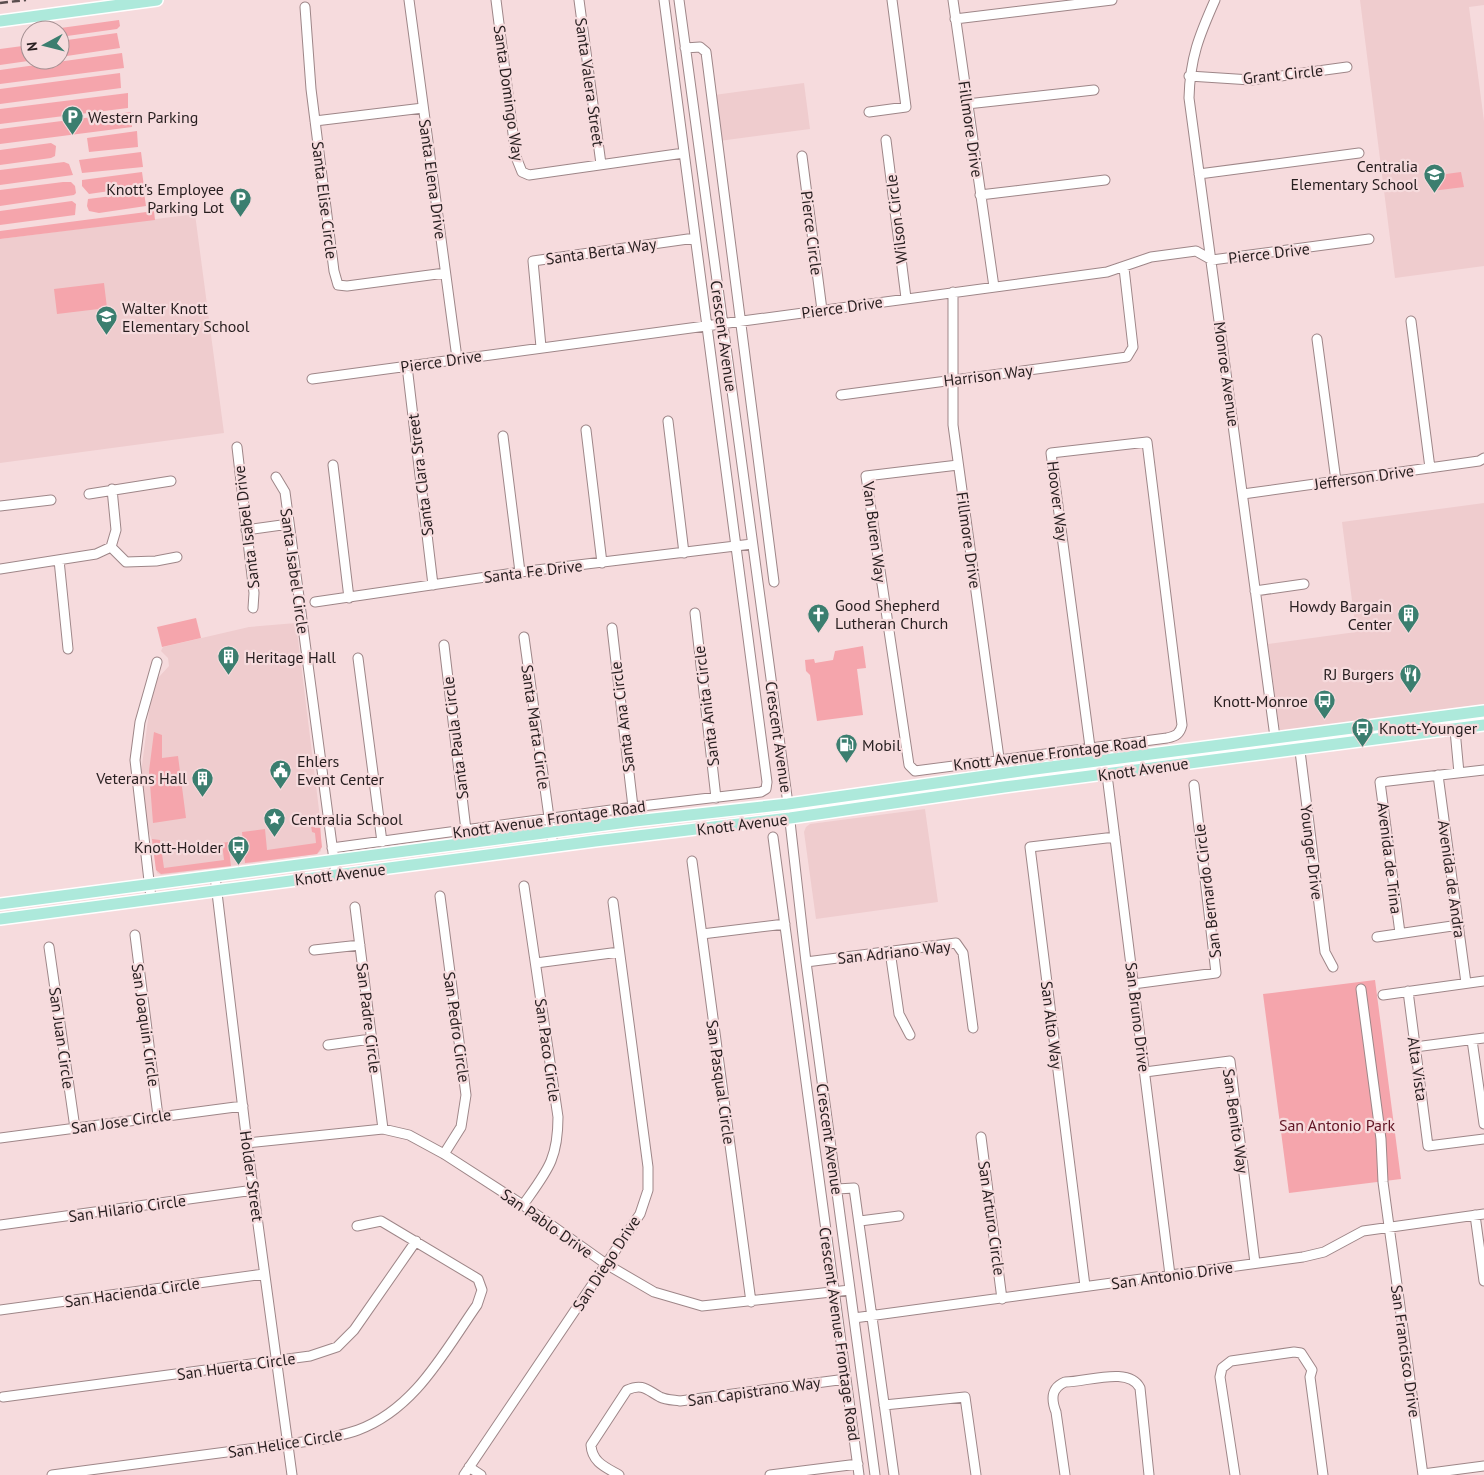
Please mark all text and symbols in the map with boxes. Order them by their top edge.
street label: Santa Valera Street [571,16,609,148]
north arrow [20,20,70,70]
street label: Santa Domingo Way [490,24,529,163]
text: N [23,41,42,52]
street label: Grant Circle [1242,60,1324,88]
street label: Fillmore Drive [954,79,988,179]
parking icon: Western Parking [60,105,84,136]
place label: Western Parking [88,107,198,127]
street label: Santa Elena Drive [415,118,451,240]
street label: Santa Elise Circle [308,140,342,260]
place label: Centralia Elementary School [1291,156,1418,194]
school or university icon: Centralia Elementary School [1422,163,1446,194]
street label: Wilson Circle [881,173,911,265]
place label: Knott's Employee Parking Lot [106,179,225,217]
parking icon: Knott's Employee Parking Lot [228,186,252,217]
street label: Pierce Circle [797,190,827,276]
street label: Santa Berta Way [544,233,658,269]
street label: Pierce Drive [1227,238,1311,268]
street label: Crescent Avenue [706,279,742,393]
street label: Pierce Drive [800,291,884,323]
place label: Walter Knott Elementary School [122,298,250,336]
school or university icon: Walter Knott Elementary School [94,305,118,336]
street label: Monroe Avenue [1210,320,1244,428]
street label: Pierce Drive [399,345,483,377]
street label: Harrison Way [942,360,1034,390]
street label: Santa Clara Street [403,412,437,537]
street label: Hoover Way [1043,460,1073,543]
street label: Jefferson Drive [1312,460,1415,494]
street label: Santa Isabel Drive [229,464,263,590]
street label: Van Buren Way [859,479,891,584]
street label: Fillmore Drive [952,490,986,590]
street label: Santa Isabel Circle [276,507,314,635]
street label: Santa Fe Drive [482,555,584,587]
place label: Good Shepherd Lutheran Church [835,595,948,633]
place label: Howdy Bargain Center [1289,596,1393,634]
church icon: Good Shepherd Lutheran Church [807,602,831,633]
building icon: Howdy Bargain Center [1396,603,1420,634]
building icon: Heritage Hall [217,645,241,676]
street label: Santa Anita Circle [689,645,723,767]
place label: Heritage Hall [245,647,336,667]
street label: Santa Ana Circle [605,660,639,774]
restaurant icon: RJ Burgers [1398,662,1422,693]
street label: Santa Marta Circle [517,663,555,791]
place label: RJ Burgers [1323,664,1394,684]
street label: Santa Paula Circle [438,675,472,801]
street label: Crescent Avenue [761,680,797,794]
bus stop icon: Knott-Monroe [1312,689,1336,720]
place label: Knott-Monroe [1213,691,1308,711]
bus stop icon: Knott-Younger [1351,716,1375,747]
place label: Knott-Younger [1379,718,1478,738]
street label: Knott Avenue Frontage Road [952,732,1148,774]
fuel station icon: Mobil [834,733,858,764]
place label: Mobil [862,735,901,755]
place label: Ehlers Event Center [297,751,385,789]
street label: Knott Avenue [1096,753,1190,785]
public building icon: Ehlers Event Center [269,758,293,789]
building icon: Veterans Hall [191,766,215,797]
place label: Veterans Hall [95,768,187,788]
street label: Knott Avenue Frontage Road [451,796,647,842]
street label: Avenida de Trina [1373,801,1407,915]
street label: Younger Drive [1296,803,1328,901]
place icon: Centralia School [263,807,287,838]
place label: Centralia School [291,809,403,829]
street label: Knott Avenue [696,809,788,839]
street label: Avenida de Andra [1434,819,1470,939]
street label: San Bernardo Circle [1189,823,1225,959]
bus stop icon: Knott-Holder [227,835,251,866]
place label: Knott-Holder [134,837,224,857]
street label: Knott Avenue [294,859,386,889]
street label: San Adriano Way [836,936,952,968]
street label: San Bruno Drive [1121,961,1155,1073]
street label: San Joaquin Circle [127,962,165,1088]
street label: San Padre Circle [352,962,386,1074]
street label: San Pedro Circle [439,970,475,1084]
street label: San Alto Way [1037,980,1067,1071]
street label: San Juan Circle [45,986,79,1090]
street label: San Paco Circle [531,997,565,1103]
street label: San Pasqual Circle [702,1018,740,1146]
street label: Alta Vista [1404,1036,1432,1102]
street label: San Benito Way [1219,1067,1253,1175]
street label: Crescent Avenue [812,1082,848,1196]
street label: San Jose Circle [70,1104,172,1138]
park label: San Antonio Park [1279,1115,1395,1135]
street label: Holder Street [236,1129,268,1223]
street label: San Arturo Circle [974,1159,1010,1277]
street label: San Pablo Drive [497,1184,597,1262]
street label: San Hilario Circle [67,1190,187,1226]
street label: San Diego Drive [568,1212,644,1314]
street label: Crescent Avenue Frontage Road [815,1226,865,1442]
street label: San Antonio Drive [1110,1257,1234,1293]
street label: San Hacienda Circle [63,1273,201,1311]
street label: San Francisco Drive [1387,1283,1425,1419]
street label: San Huerta Circle [175,1348,297,1384]
street label: San Capistrano Way [686,1372,822,1410]
street label: San Helice Circle [226,1424,344,1462]

